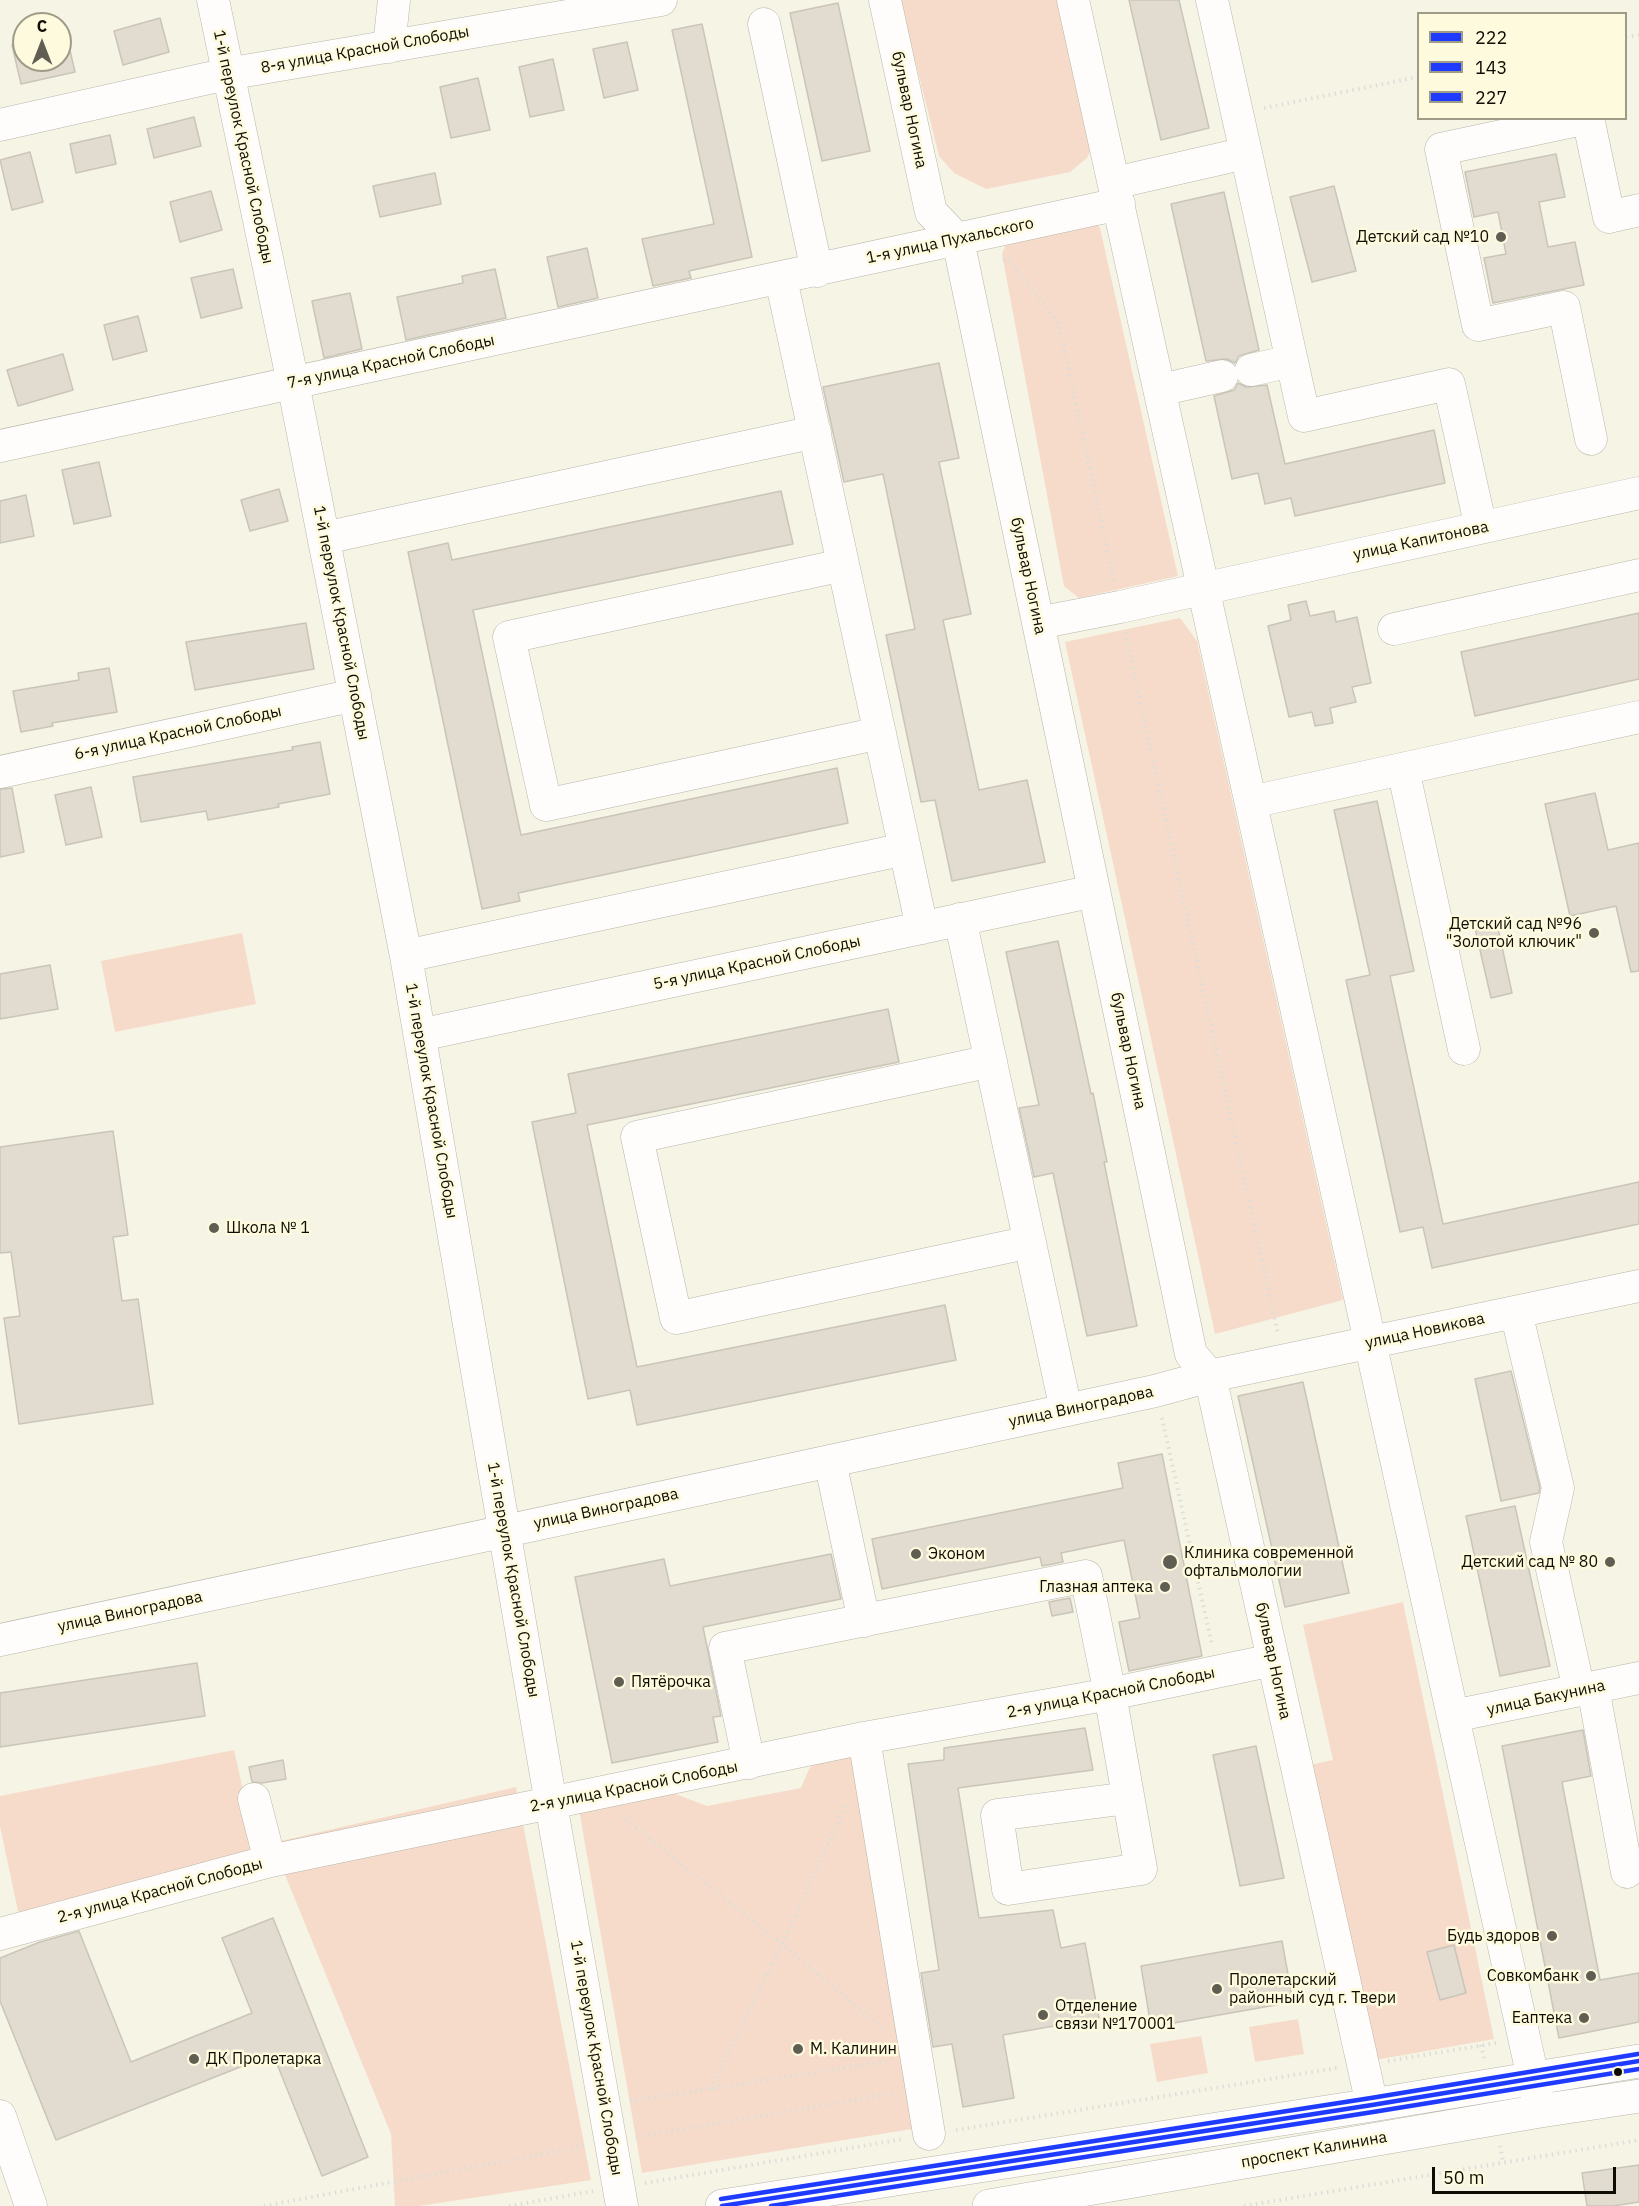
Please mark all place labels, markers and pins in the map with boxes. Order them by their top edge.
place label: Детский сад №10 [1356,227,1489,247]
marker: Детский сад №10 [1494,230,1508,244]
place label: Детский сад №96 "Золотой ключик" [1446,914,1582,952]
marker: Детский сад №96 "Золотой ключик" [1587,926,1601,940]
place label: Школа № 1 [226,1218,310,1238]
marker: Школа № 1 [207,1221,221,1235]
place label: Клиника современной офтальмологии [1184,1543,1354,1581]
place label: Эконом [928,1544,985,1564]
marker: Эконом [909,1547,923,1561]
place label: Детский сад № 80 [1461,1552,1598,1572]
marker: Клиника современной офтальмологии [1161,1553,1179,1571]
marker: Детский сад № 80 [1603,1555,1617,1569]
place label: Глазная аптека [1039,1577,1153,1597]
marker: Глазная аптека [1158,1580,1172,1594]
place label: Пятёрочка [631,1672,711,1692]
marker: Пятёрочка [612,1675,626,1689]
place label: Будь здоров [1447,1926,1540,1946]
marker: Будь здоров [1545,1929,1559,1943]
place label: Совкомбанк [1487,1966,1579,1986]
marker: Совкомбанк [1584,1969,1598,1983]
place label: Пролетарский районный суд г. Твери [1229,1970,1396,2008]
marker: Пролетарский районный суд г. Твери [1210,1982,1224,1996]
place label: Отделение связи №170001 [1055,1996,1176,2034]
marker: Отделение связи №170001 [1036,2008,1050,2022]
place label: Еаптека [1512,2008,1572,2028]
marker: Еаптека [1577,2011,1591,2025]
place label: М. Калинин [810,2039,897,2059]
marker: М. Калинин [791,2042,805,2056]
place label: ДК Пролетарка [206,2049,321,2069]
marker: ДК Пролетарка [187,2052,201,2066]
unlabelled marker [1612,2066,1624,2078]

